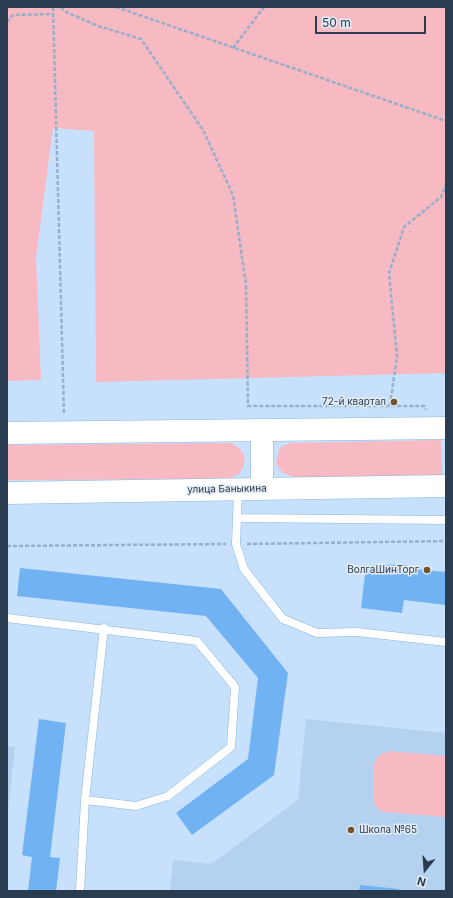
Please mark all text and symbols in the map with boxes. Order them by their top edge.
scale bar [317,8,428,34]
text: 50 m [322,15,351,30]
place label: 72-й квартал [322,396,386,408]
marker: 72-й квартал [389,397,399,407]
street label: улица Баныкина [187,482,267,496]
place label: ВолгаШинТорг [347,564,419,576]
marker: ВолгаШинТорг [422,565,432,575]
place label: Школа №65 [359,824,417,836]
marker: Школа №65 [346,825,356,835]
north arrow [405,850,445,890]
text: N [415,874,428,889]

